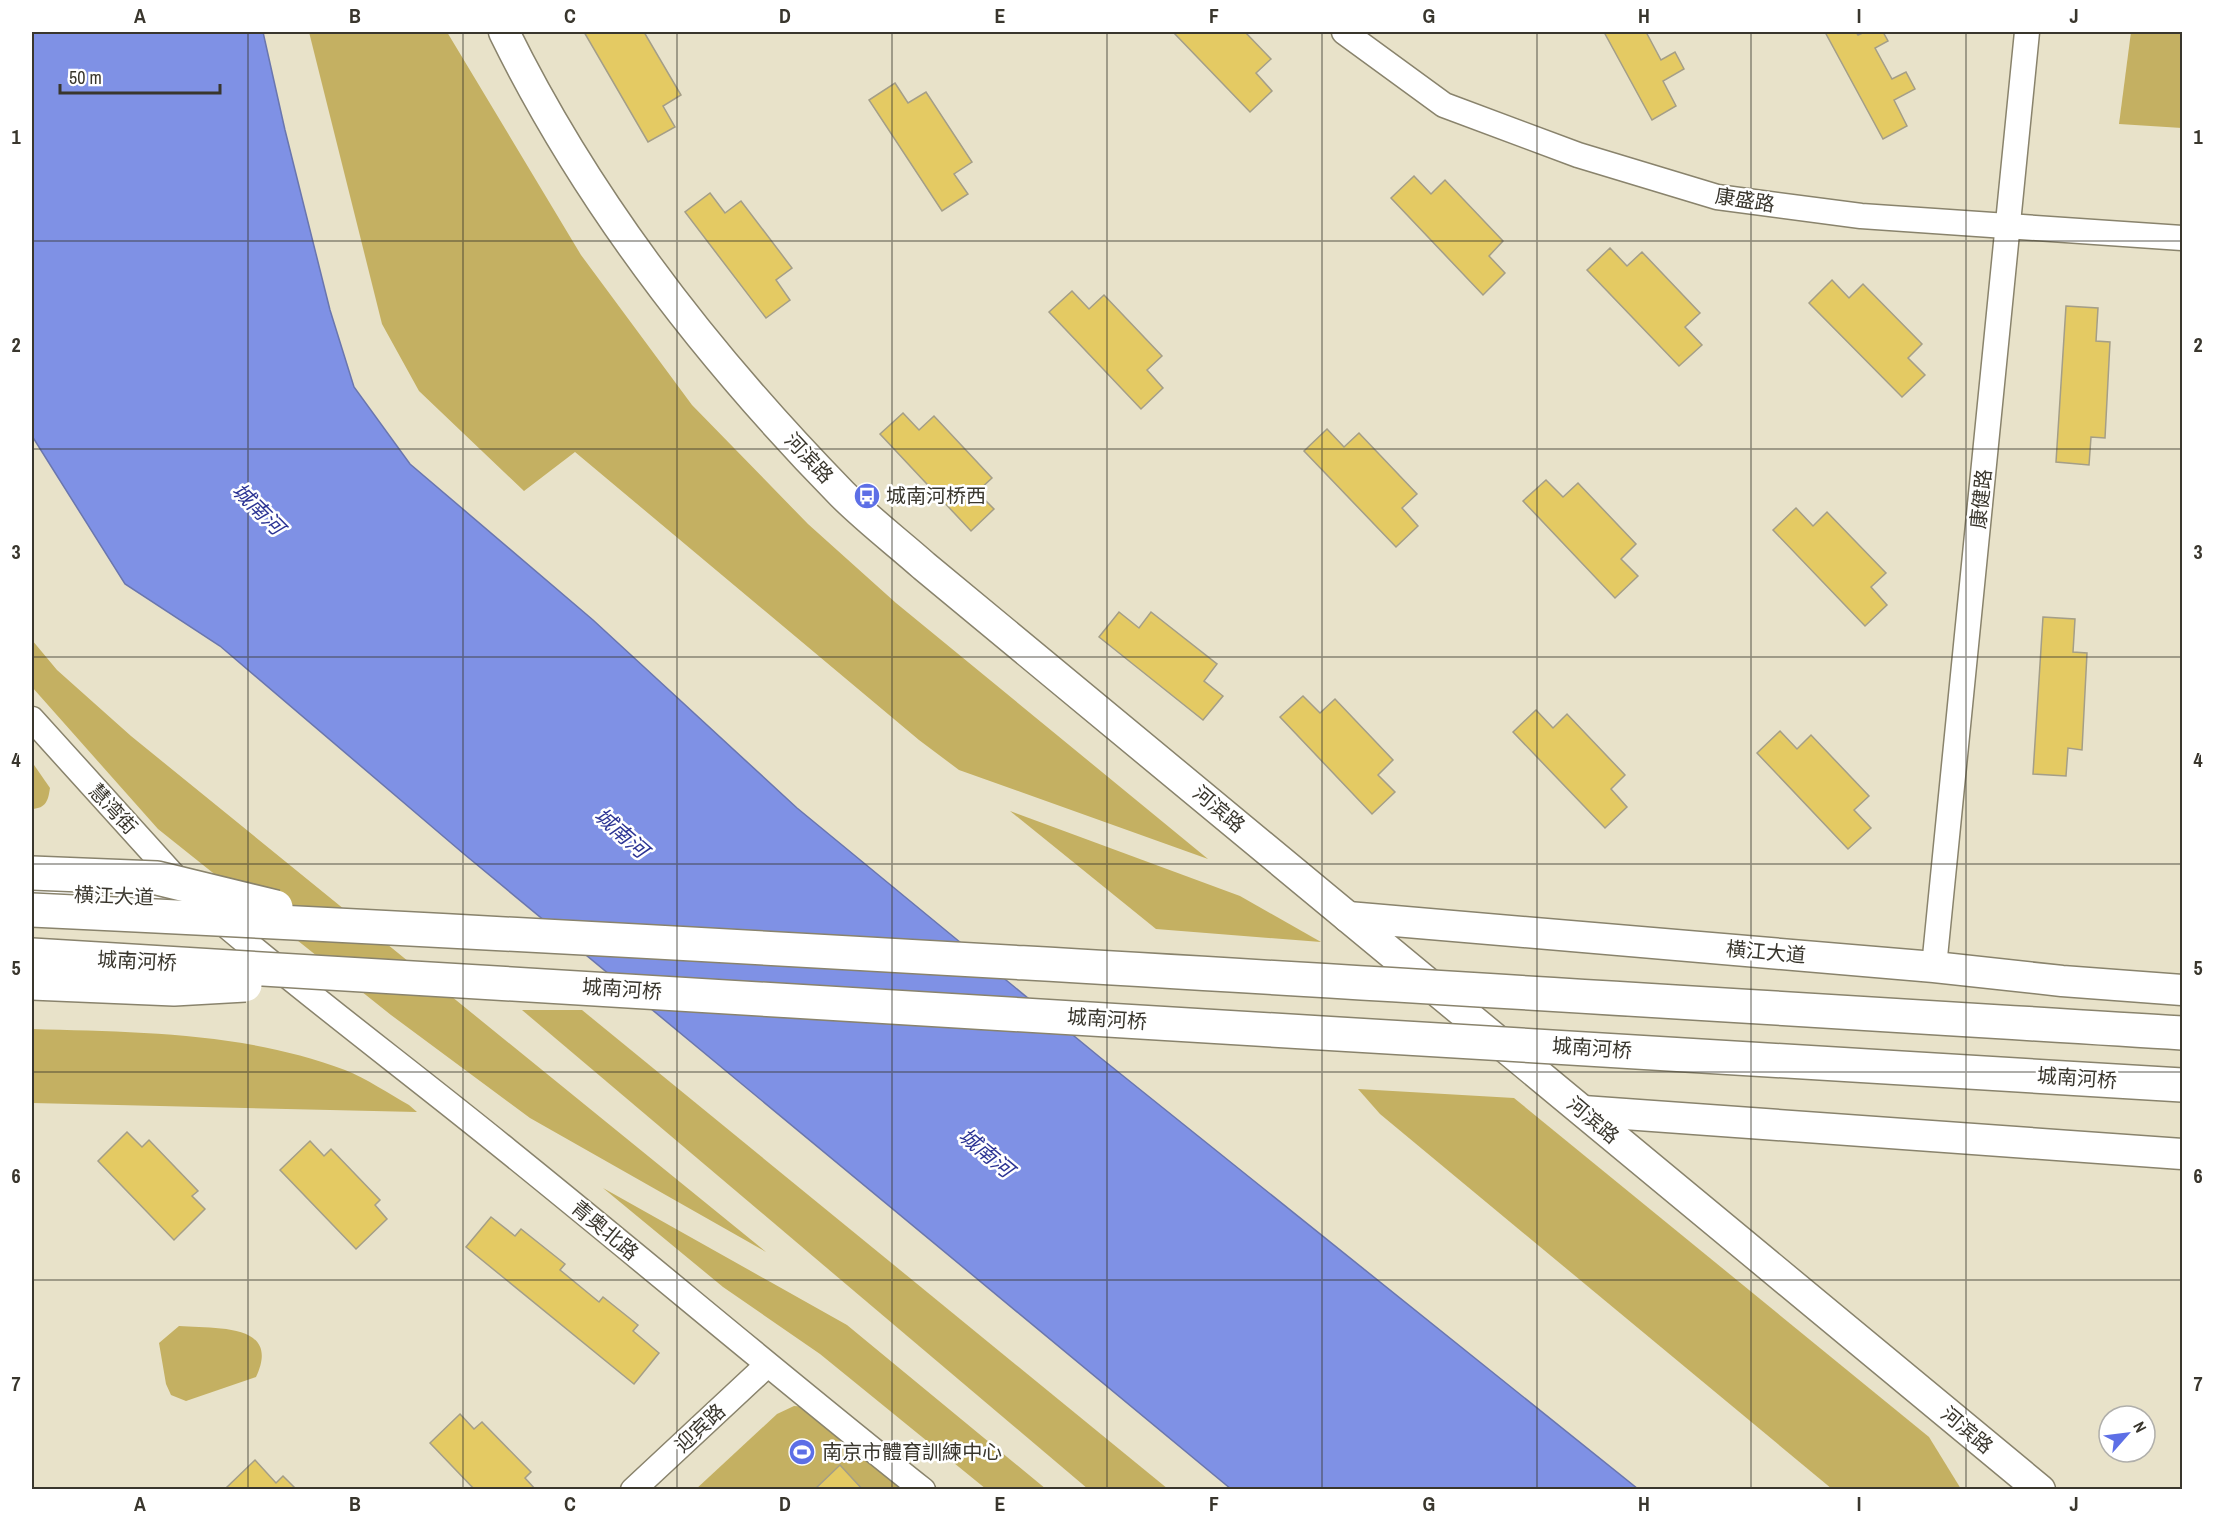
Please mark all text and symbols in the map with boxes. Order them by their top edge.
text: A [134,2,146,29]
text: B [349,2,361,29]
text: C [564,2,576,29]
text: D [779,2,791,29]
text: E [995,2,1006,29]
text: F [1209,2,1219,29]
text: G [1423,2,1435,29]
text: H [1638,2,1650,29]
text: I [1857,2,1861,29]
text: J [2069,2,2079,29]
scale bar [60,57,220,95]
text: 50 m [69,65,102,90]
text: 1 [11,123,21,150]
text: 1 [2193,123,2203,150]
street label: 康盛路 [1713,181,1777,218]
text: 2 [11,331,21,358]
text: 2 [2193,331,2203,358]
street label: 河滨路 [779,427,840,489]
street label: 康健路 [1964,468,1997,530]
water label: 城南河 [226,476,294,544]
bus stop icon: 城南河桥西 [852,481,882,511]
place label: 城南河桥西 [886,482,986,509]
text: 3 [11,538,21,565]
text: 3 [2193,538,2203,565]
text: 4 [11,746,21,773]
text: 4 [2193,746,2203,773]
street label: 慧湾街 [83,778,144,840]
street label: 河滨路 [1188,779,1251,838]
water label: 城南河 [588,801,658,867]
street label: 横江大道 [74,881,154,910]
street label: 横江大道 [1725,935,1807,968]
street label: 城南河桥 [96,945,178,976]
text: 5 [11,954,21,981]
text: 5 [2193,954,2203,981]
street label: 城南河桥 [581,972,663,1005]
street label: 城南河桥 [1066,1002,1148,1035]
street label: 城南河桥 [1551,1031,1633,1064]
street label: 城南河桥 [2036,1061,2118,1094]
street label: 河滨路 [1562,1090,1625,1149]
water label: 城南河 [953,1121,1023,1187]
text: 6 [11,1162,21,1189]
text: 6 [2193,1162,2203,1189]
street label: 青奥北路 [566,1194,645,1266]
text: 7 [11,1370,21,1397]
text: 7 [2193,1370,2203,1397]
street label: 迎宾路 [669,1397,731,1458]
street label: 河滨路 [1936,1400,1999,1459]
north arrow [2097,1404,2157,1464]
text: N [2128,1418,2152,1436]
sports icon: 南京市體育訓練中心 [787,1437,817,1467]
place label: 南京市體育訓練中心 [822,1438,1002,1465]
text: A [134,1490,146,1517]
text: B [349,1490,361,1517]
text: C [564,1490,576,1517]
text: D [779,1490,791,1517]
text: E [995,1490,1006,1517]
text: F [1209,1490,1219,1517]
text: G [1423,1490,1435,1517]
text: H [1638,1490,1650,1517]
text: I [1857,1490,1861,1517]
text: J [2069,1490,2079,1517]

